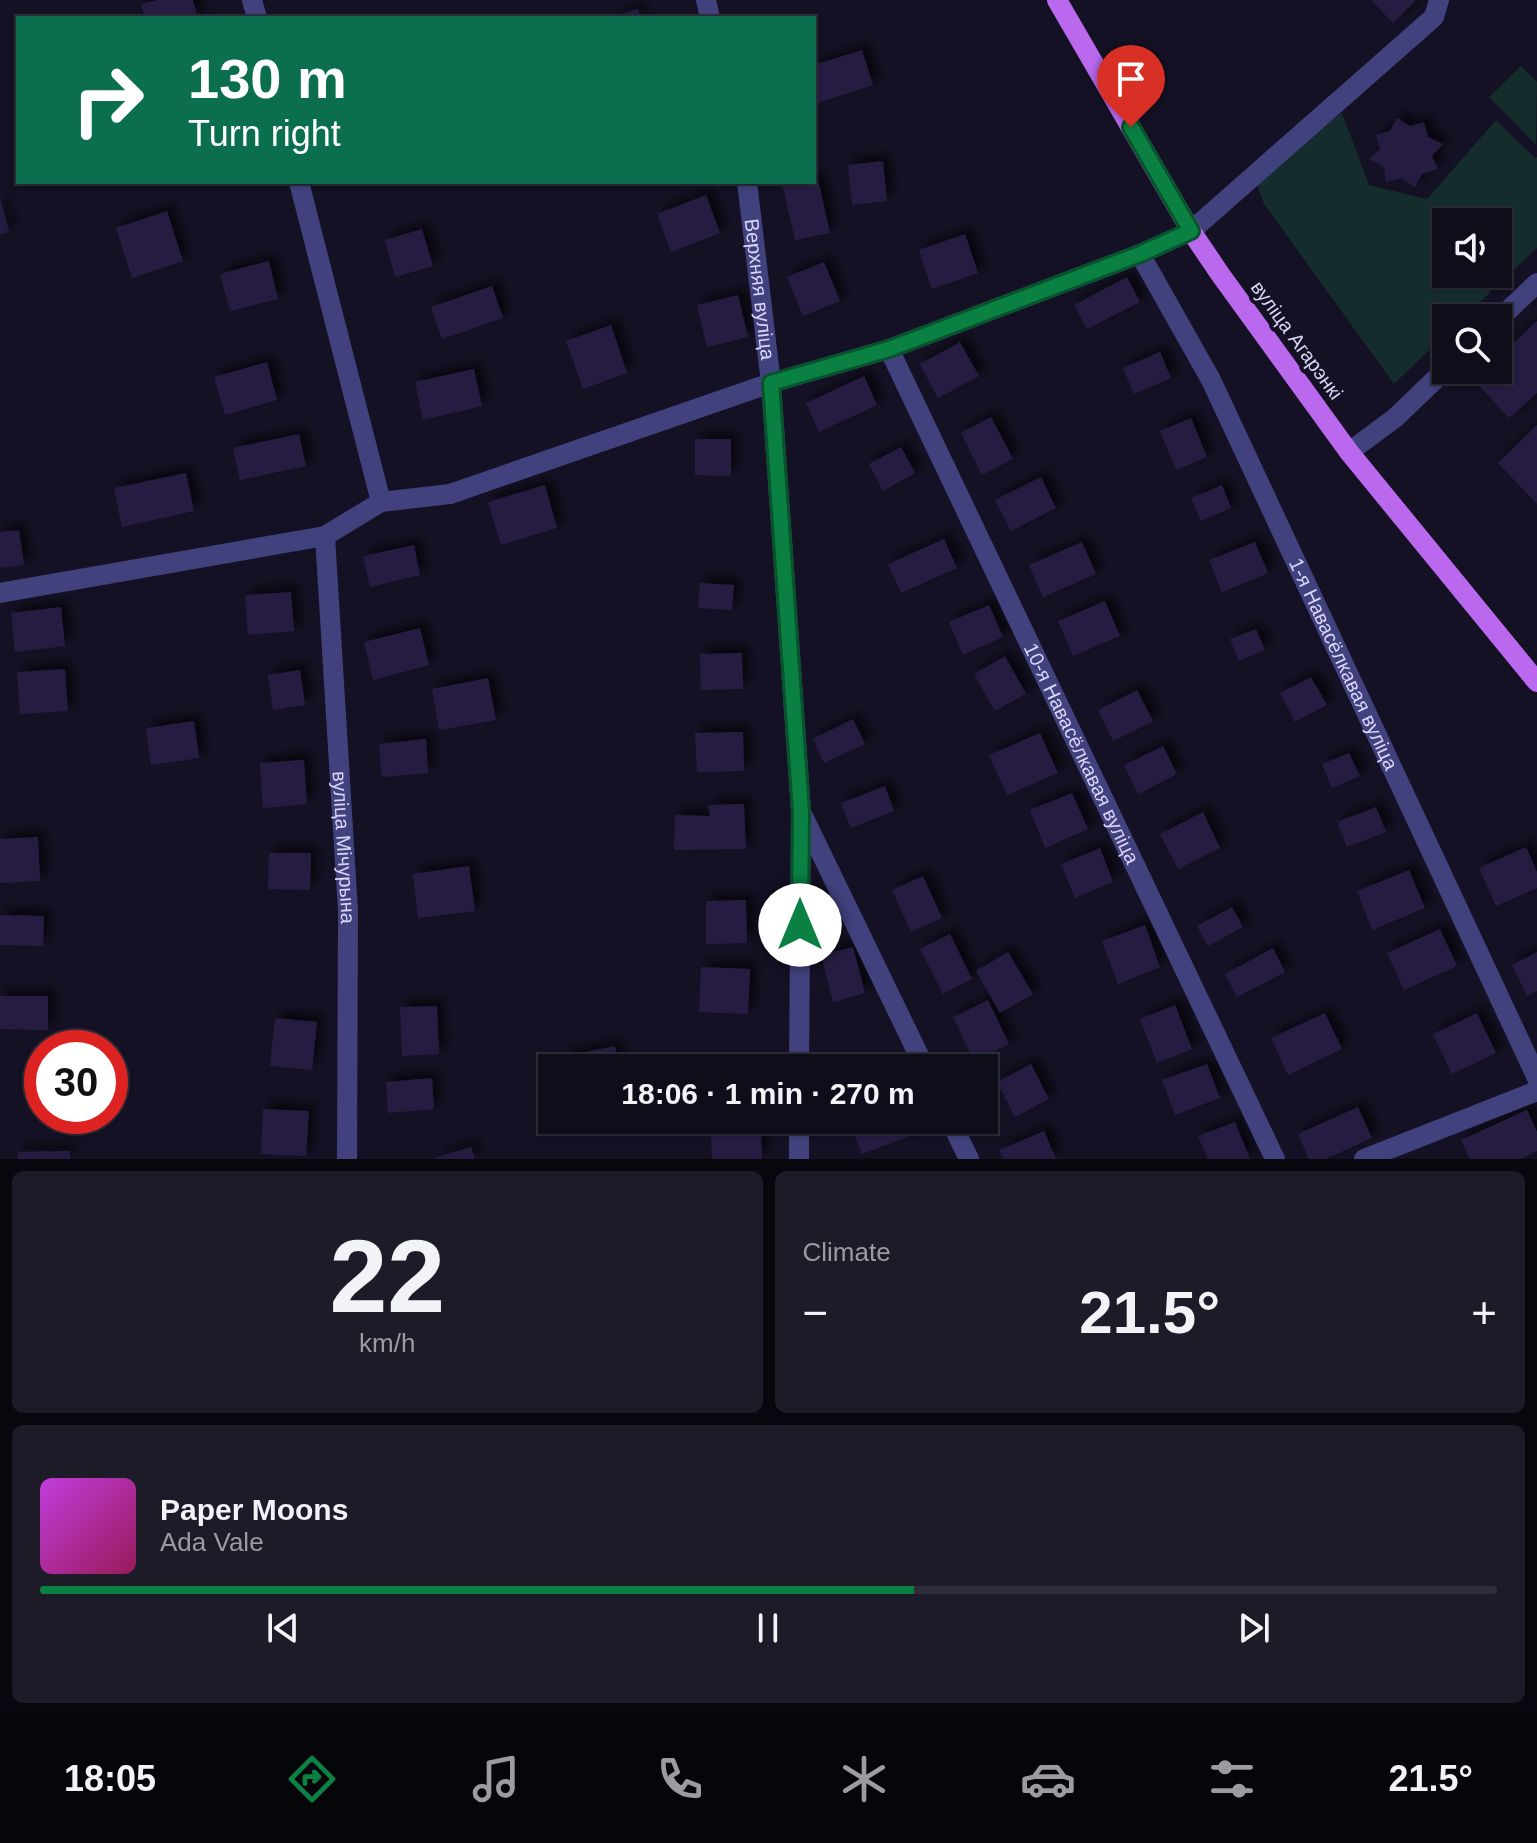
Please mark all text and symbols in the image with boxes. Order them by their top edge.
pin [1097,45,1165,127]
text: 130 m [188,47,347,110]
icon: right [56,48,160,152]
icon: arrive [1109,57,1153,101]
text: Turn right [188,113,341,154]
map controls [1432,208,1512,384]
button: sound [1432,208,1512,288]
street label: Верхняя вуліца [740,217,779,362]
street label: вуліца Агарэнкі [1247,277,1347,403]
button: search [1432,304,1512,384]
street label: 1-я Навасёлкавая вуліца [1285,555,1403,774]
street label: 10-я Навасёлкавая вуліца [1020,639,1144,868]
street label: вуліца Мічурына [328,770,359,925]
position arrow [758,883,842,967]
speed limit sign: 30 [24,1030,128,1134]
text: 18:06 · 1 min · 270 m [621,1077,915,1110]
text: 22 [329,1218,445,1334]
text: Climate [803,1237,891,1267]
text: 21.5° [1079,1279,1220,1346]
text: − [803,1288,828,1337]
text: + [1471,1288,1497,1337]
text: km/h [359,1328,415,1358]
text: Paper Moons [160,1493,348,1526]
text: Ada Vale [160,1527,264,1557]
icon: previous [261,1606,305,1650]
icon: pause [746,1606,790,1650]
icon: next [1232,1606,1276,1650]
icon: directions [284,1751,340,1807]
icon: music [468,1751,524,1807]
icon: phone [652,1751,708,1807]
icon: climate [836,1751,892,1807]
icon: car [1020,1751,1076,1807]
icon: filters [1204,1751,1260,1807]
text: 18:05 [64,1758,156,1799]
text: 21.5° [1388,1758,1473,1799]

